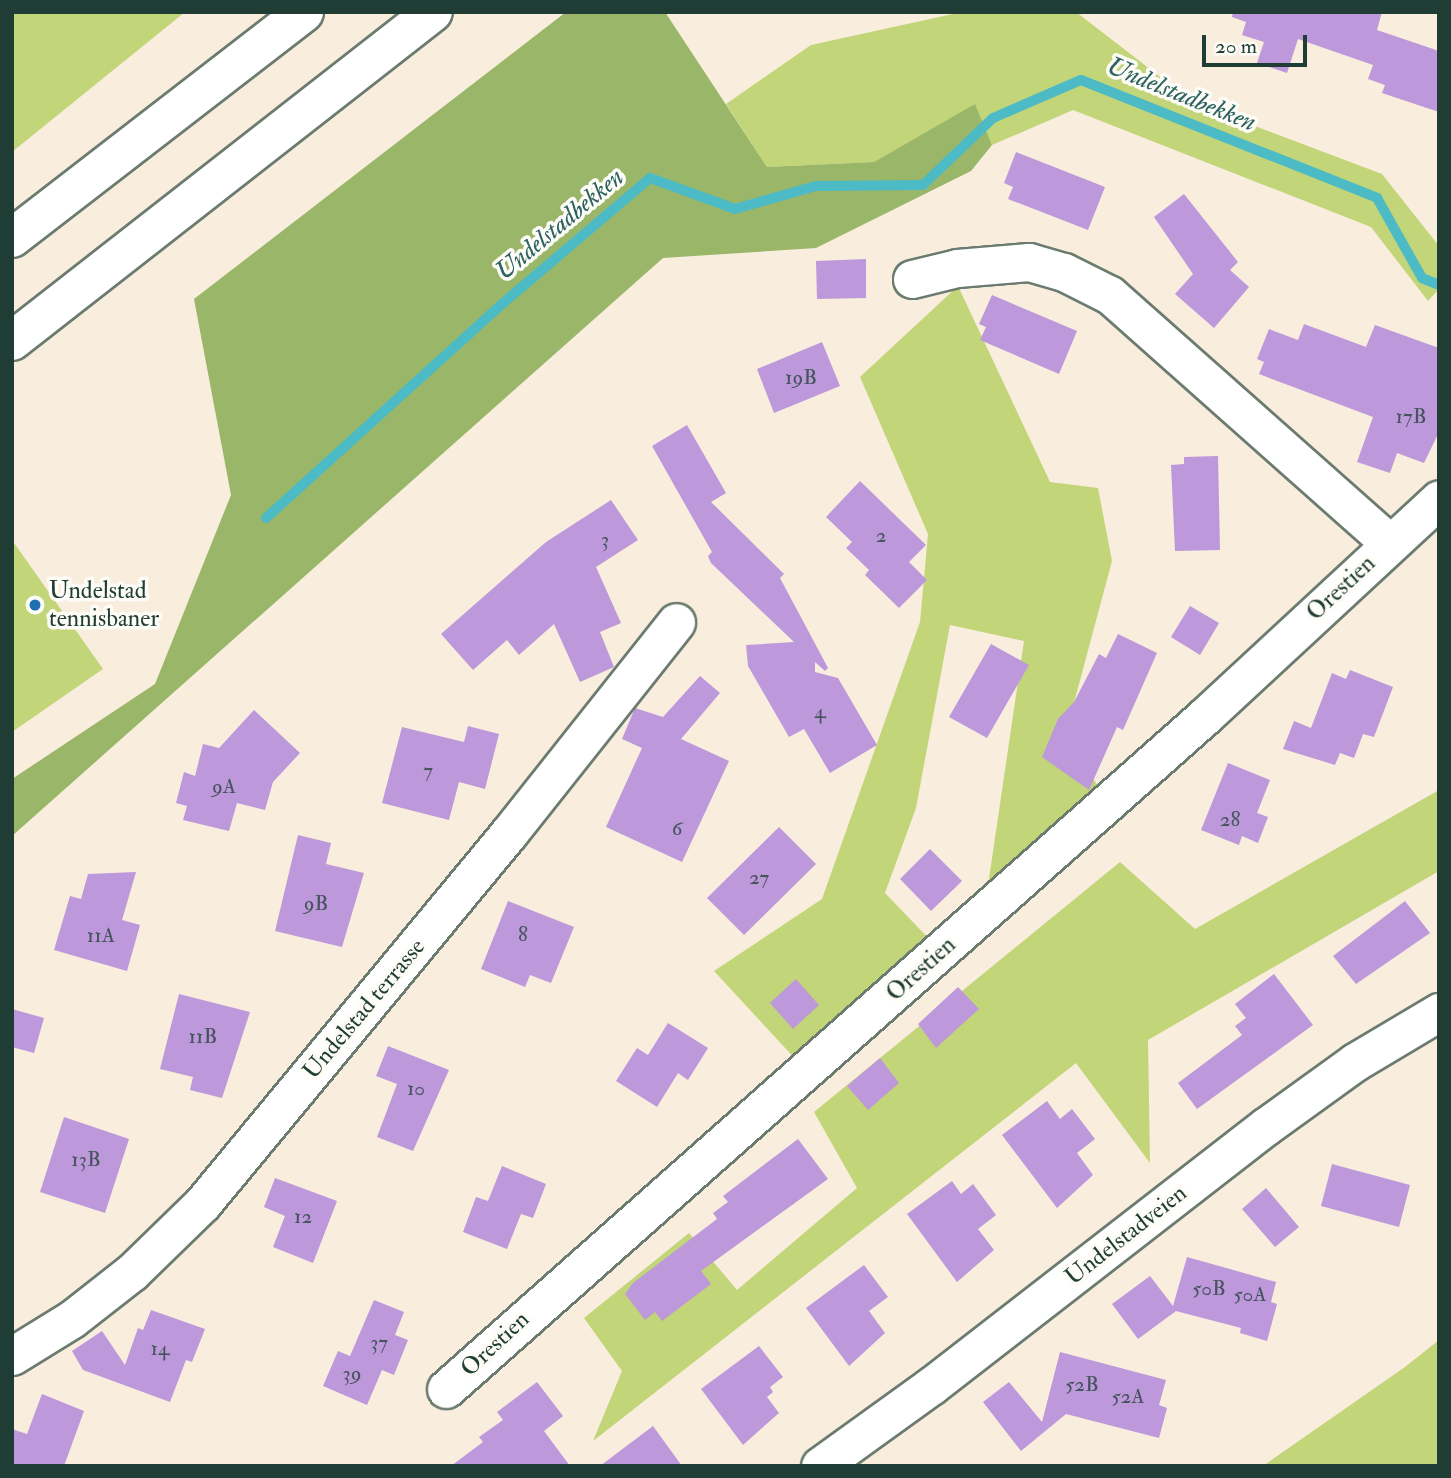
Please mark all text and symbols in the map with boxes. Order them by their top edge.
scale bar [1206,21,1311,65]
text: 20 m [1215,33,1257,60]
water label: Undelstadbekken [1102,51,1260,139]
water label: Undelstadbekken [489,162,631,288]
house number: 19B [785,365,817,391]
house number: 17B [1396,404,1426,430]
house number: 2 [876,523,886,549]
house number: 3 [601,527,609,553]
street label: Orestien [1301,549,1381,627]
place label: Undelstad tennisbaner [49,577,159,633]
marker: Undelstad tennisbaner [27,597,43,613]
house number: 4 [814,699,826,725]
house number: 7 [423,758,433,784]
house number: 9A [212,774,236,800]
house number: 28 [1220,807,1240,833]
house number: 6 [672,816,682,842]
house number: 27 [749,865,769,891]
house number: 9B [304,891,328,917]
house number: 8 [518,922,528,948]
house number: 11A [87,923,115,949]
street label: Orestien [880,930,962,1008]
street label: Undelstad terrasse [297,933,431,1085]
house number: 11B [189,1024,217,1050]
house number: 10 [407,1076,425,1102]
house number: 13B [71,1147,101,1173]
street label: Undelstadveien [1059,1179,1193,1291]
house number: 12 [294,1204,312,1230]
house number: 50B [1192,1276,1226,1302]
house number: 50A [1233,1282,1267,1308]
street label: Orestien [455,1305,535,1383]
house number: 37 [370,1330,388,1356]
house number: 14 [151,1336,169,1362]
house number: 39 [343,1361,361,1387]
house number: 52B [1065,1372,1099,1398]
house number: 52A [1111,1384,1145,1410]

